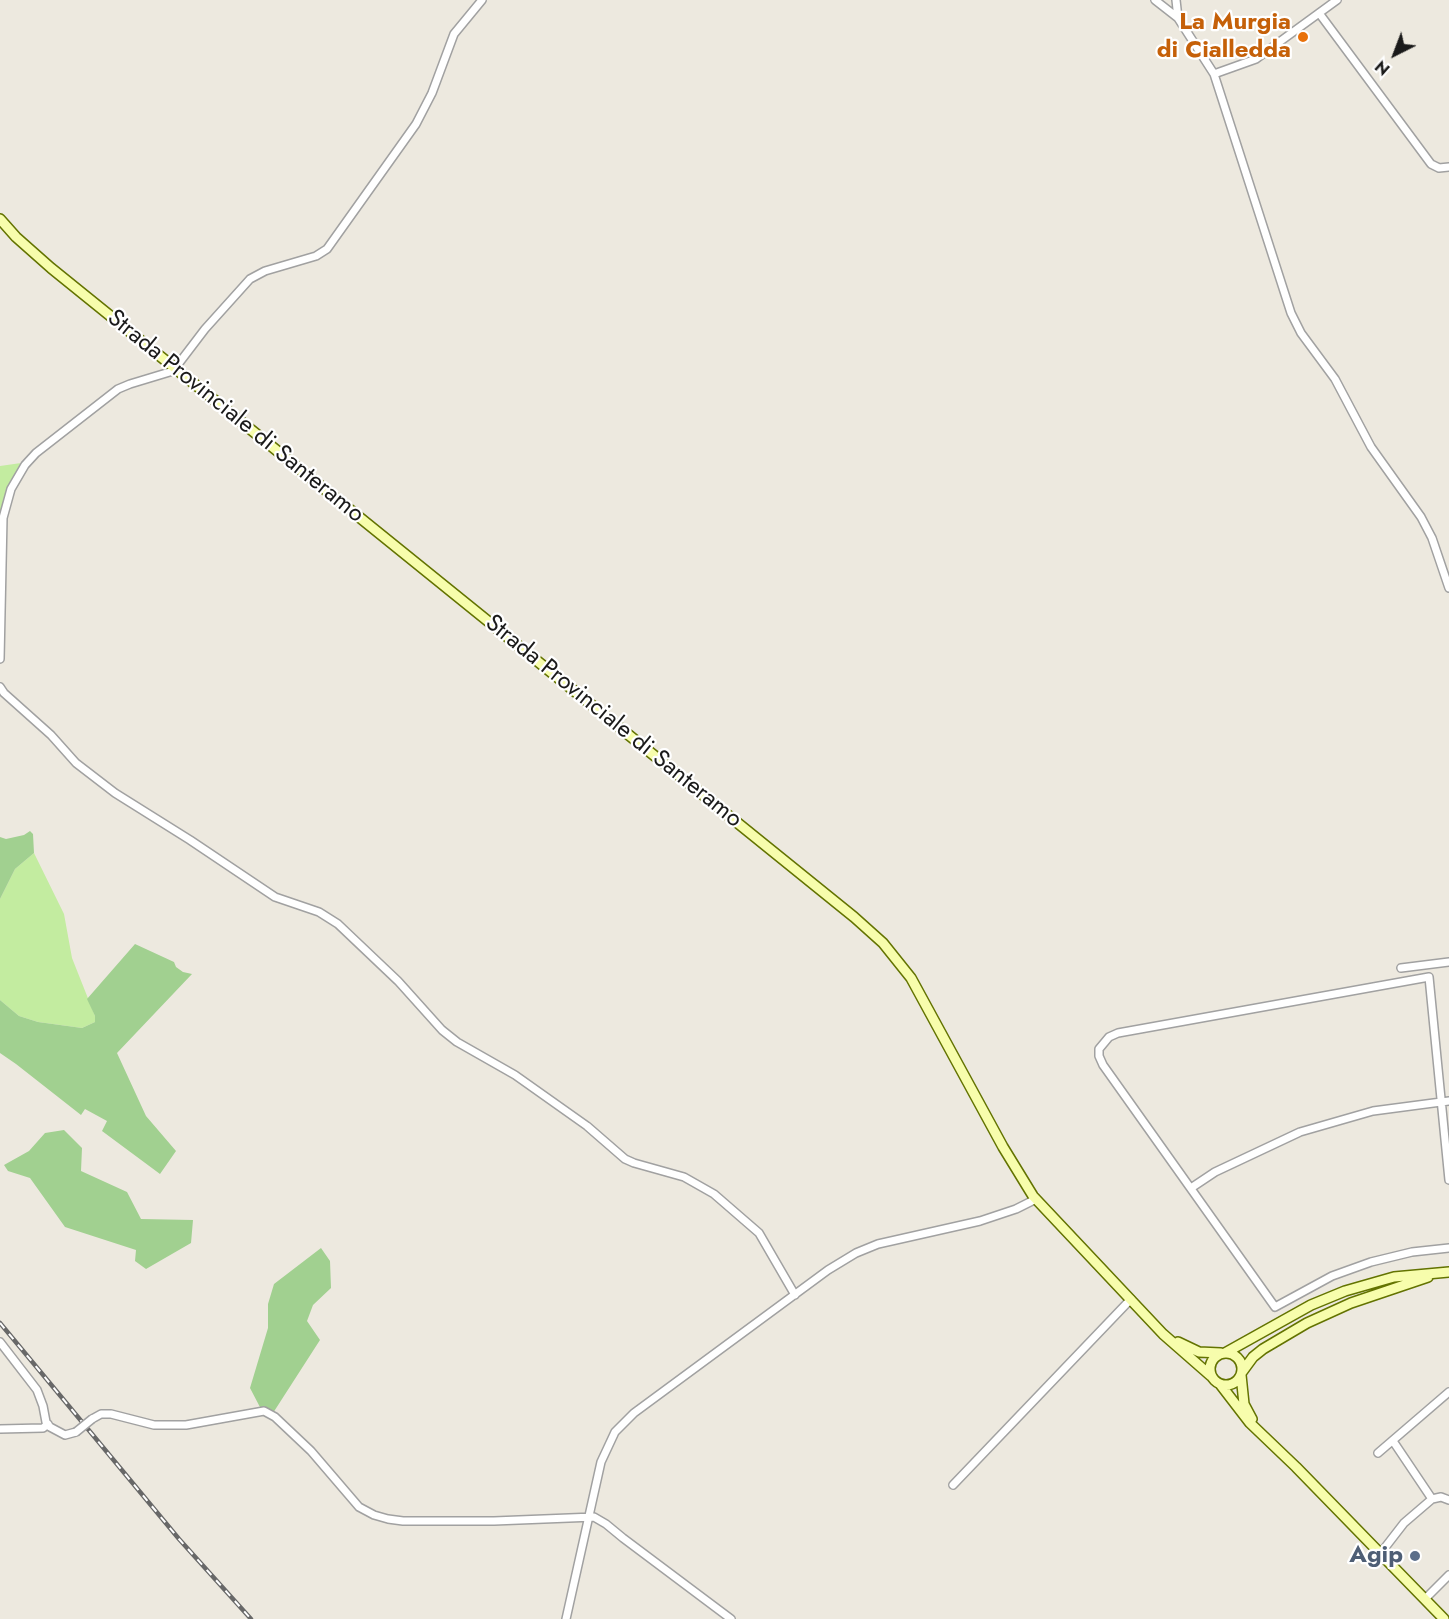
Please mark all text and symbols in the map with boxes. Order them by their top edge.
place label: La Murgia di Cialledda [1157,9,1291,65]
north arrow [1365,24,1425,84]
marker: La Murgia di Cialledda [1296,30,1310,44]
text: N [1370,55,1395,81]
street label: Strada Provinciale di Santeramo [101,304,369,530]
street label: Strada Provinciale di Santeramo [479,609,747,835]
place label: Agip [1349,1542,1403,1570]
marker: Agip [1408,1549,1422,1563]

